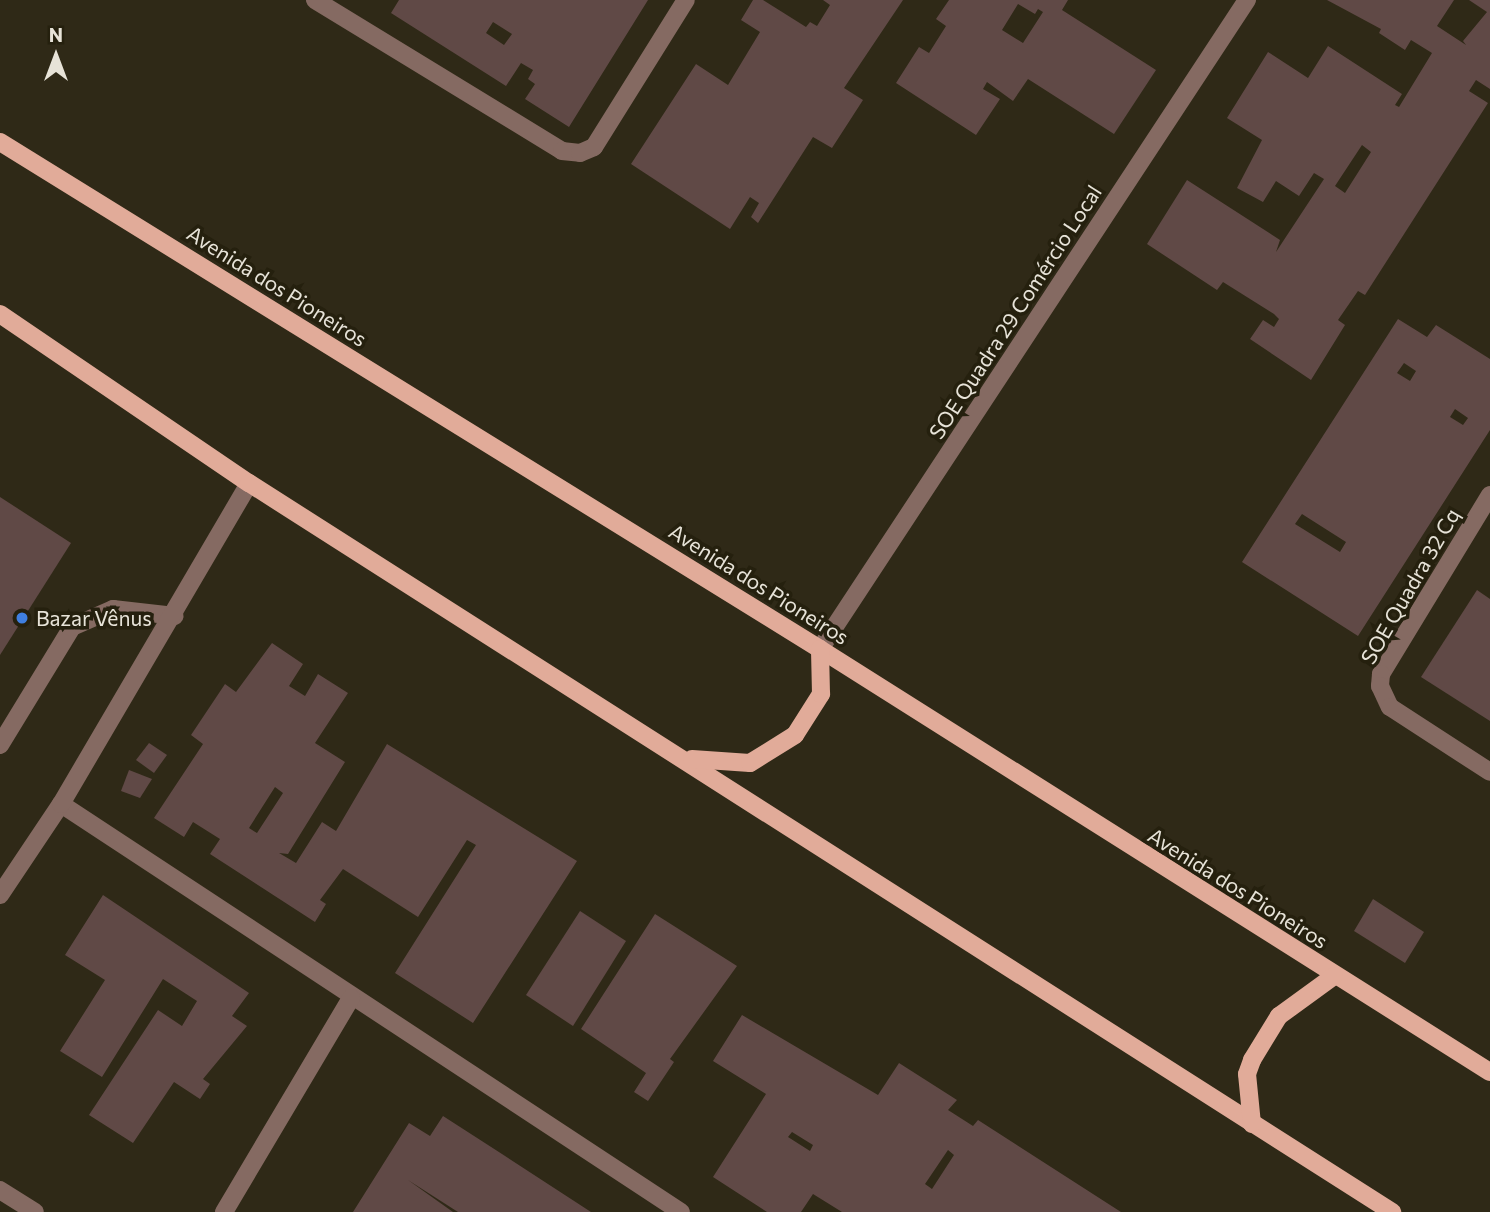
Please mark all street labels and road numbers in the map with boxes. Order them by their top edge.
street label: SOE Quadra 29 Comércio Local [923,180,1107,444]
street label: Avenida dos Pioneiros [182,220,372,352]
street label: SOE Quadra 32 Cq [1355,504,1465,668]
street label: Avenida dos Pioneiros [664,518,854,650]
street label: Avenida dos Pioneiros [1143,822,1333,954]

